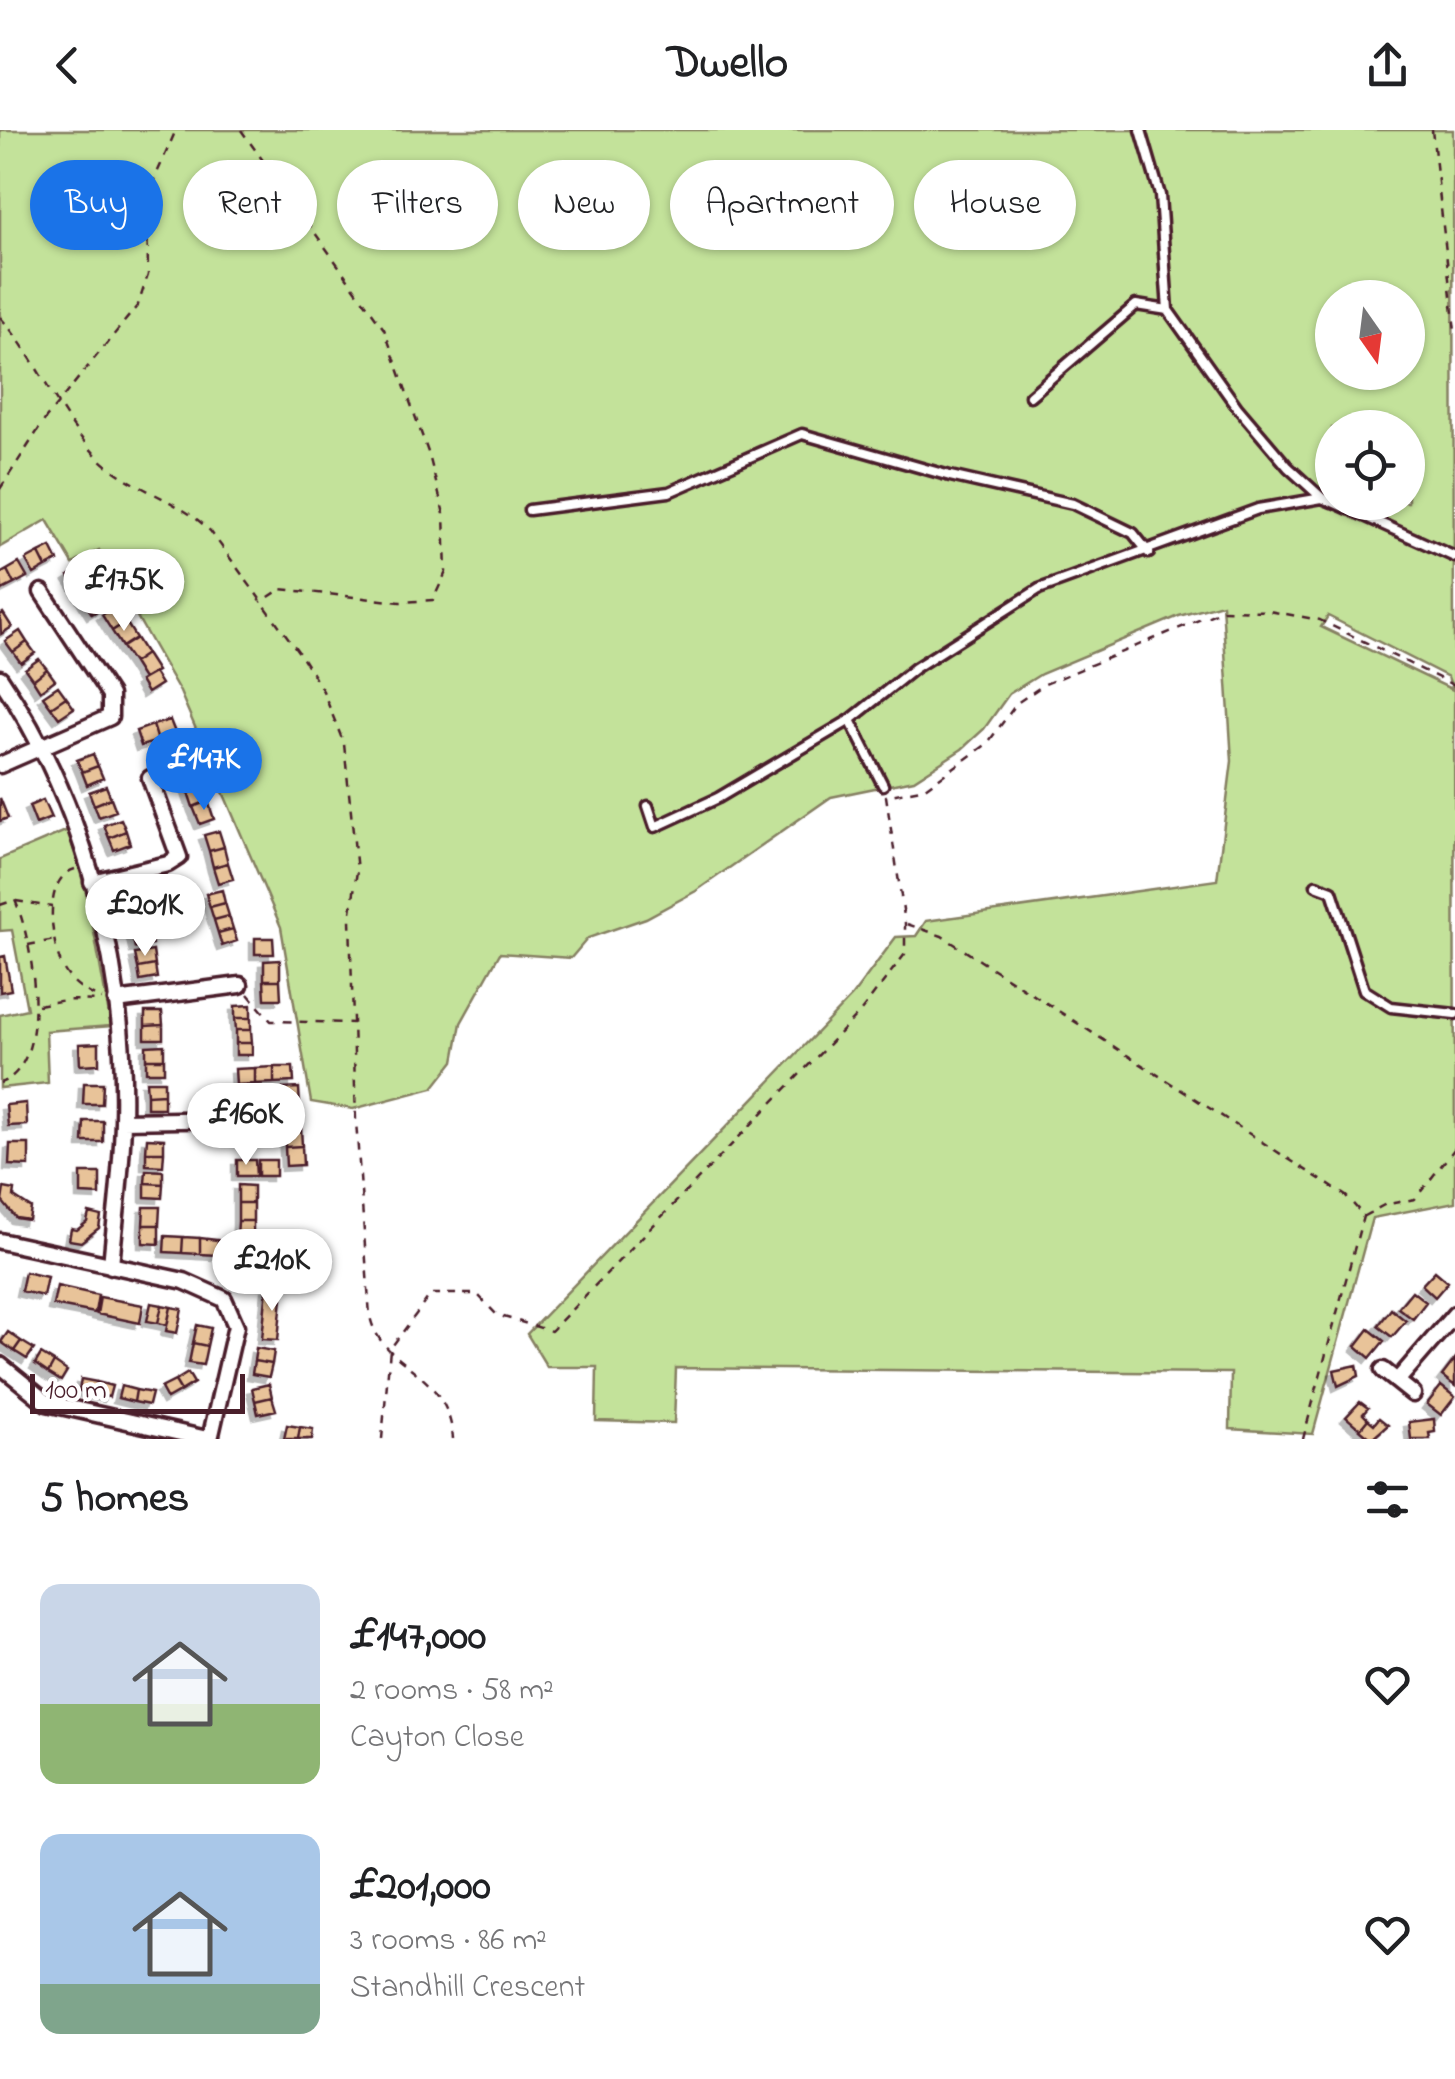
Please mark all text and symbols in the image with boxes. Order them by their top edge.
text: Dwello [667,32,788,98]
icon: back [40,38,95,93]
icon: share [1360,38,1415,93]
chip: Buy [30,160,163,250]
chip: Rent [183,160,317,250]
chip: Filters [337,160,498,250]
chip: New [518,160,650,250]
chip: Apartment [670,160,894,250]
chip: House [914,160,1076,250]
north arrow [1315,280,1425,390]
map controls [1315,280,1425,520]
button: locate [1315,410,1425,520]
pin: £175K [54,549,194,634]
text: £175K [85,558,163,605]
pin: £147K [134,728,274,813]
text: £147K [168,737,240,784]
pin: £201K [75,874,215,959]
text: £201K [107,883,183,930]
pin: £160K [176,1083,316,1168]
text: £160K [209,1092,283,1139]
pin: £210K [202,1229,342,1314]
text: £210K [234,1238,310,1285]
scale bar [30,1369,245,1414]
text: 100 m [45,1371,107,1412]
text: 5 homes [40,1469,189,1530]
icon: filters [1360,1472,1415,1527]
text: £147,000 [350,1607,486,1668]
icon: home [120,1624,240,1744]
icon: heart [1360,1657,1415,1712]
text: 2 rooms · 58 m² [350,1668,554,1715]
text: Cayton Close [350,1715,524,1762]
text: £201,000 [350,1857,491,1918]
icon: home [120,1874,240,1994]
icon: heart [1360,1907,1415,1962]
text: 3 rooms · 86 m² [350,1918,547,1965]
text: Standhill Crescent [350,1965,585,2012]

